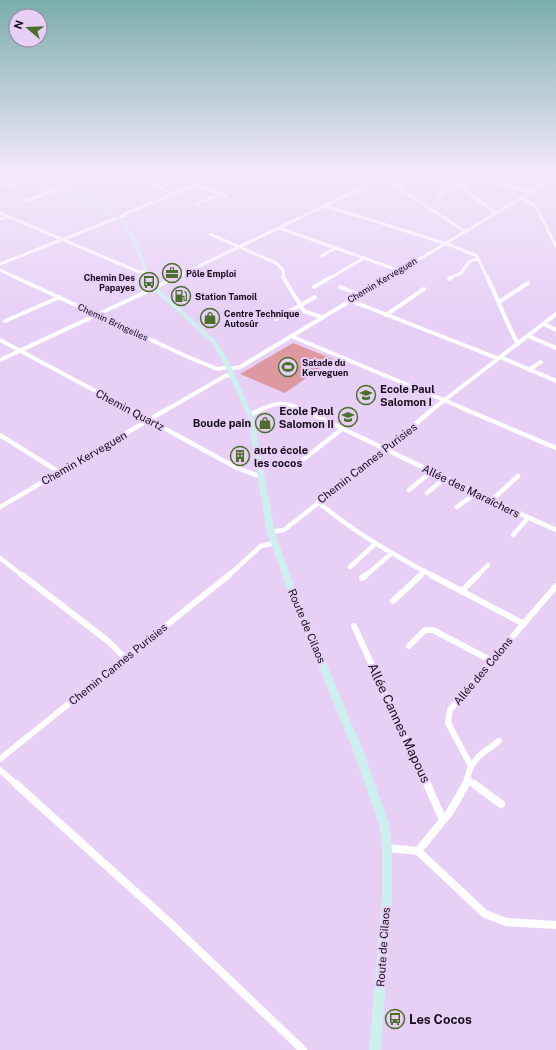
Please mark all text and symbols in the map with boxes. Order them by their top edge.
north arrow [8,8,48,48]
text: N [11,19,26,31]
street label: Chemin Kerveguen [345,255,419,305]
office icon: Pôle Emploi [161,262,183,284]
place label: Pôle Emploi [186,268,236,279]
bus stop icon: Chemin Des Papayes [138,271,160,293]
place label: Chemin Des Papayes [84,272,135,293]
fuel station icon: Station Tamoil [170,285,192,307]
place label: Station Tamoil [195,291,257,302]
street label: Chemin Bringelles [76,301,150,343]
shop icon: Centre Technique Autosûr [199,307,221,329]
place label: Centre Technique Autosûr [224,308,300,329]
sports icon: Satade du Kerveguen [277,356,299,378]
place label: Satade du Kerveguen [302,357,348,378]
place label: Ecole Paul Salomon I [380,383,435,408]
school or university icon: Ecole Paul Salomon I [355,384,377,406]
street label: Chemin Quartz [94,387,166,433]
place label: Ecole Paul Salomon II [279,405,334,430]
school or university icon: Ecole Paul Salomon II [337,406,359,428]
shop icon: Boude pain [254,412,276,434]
place label: Boude pain [193,417,251,429]
street label: Chemin Cannes Purisies [315,420,419,505]
street label: Chemin Kerveguen [39,429,129,487]
place label: auto école les cocos [254,444,308,469]
building icon: auto école les cocos [229,445,251,467]
street label: Allée des Maraîchers [420,462,522,520]
street label: Route de Cilaos [286,587,328,665]
street label: Chemin Cannes Purisies [67,620,170,707]
street label: Allée des Colons [451,634,515,707]
street label: Allée Cannes Mapous [365,661,433,785]
street label: Route de Cilaos [374,906,392,987]
bus stop icon: Les Cocos [384,1008,406,1030]
place label: Les Cocos [409,1012,472,1027]

